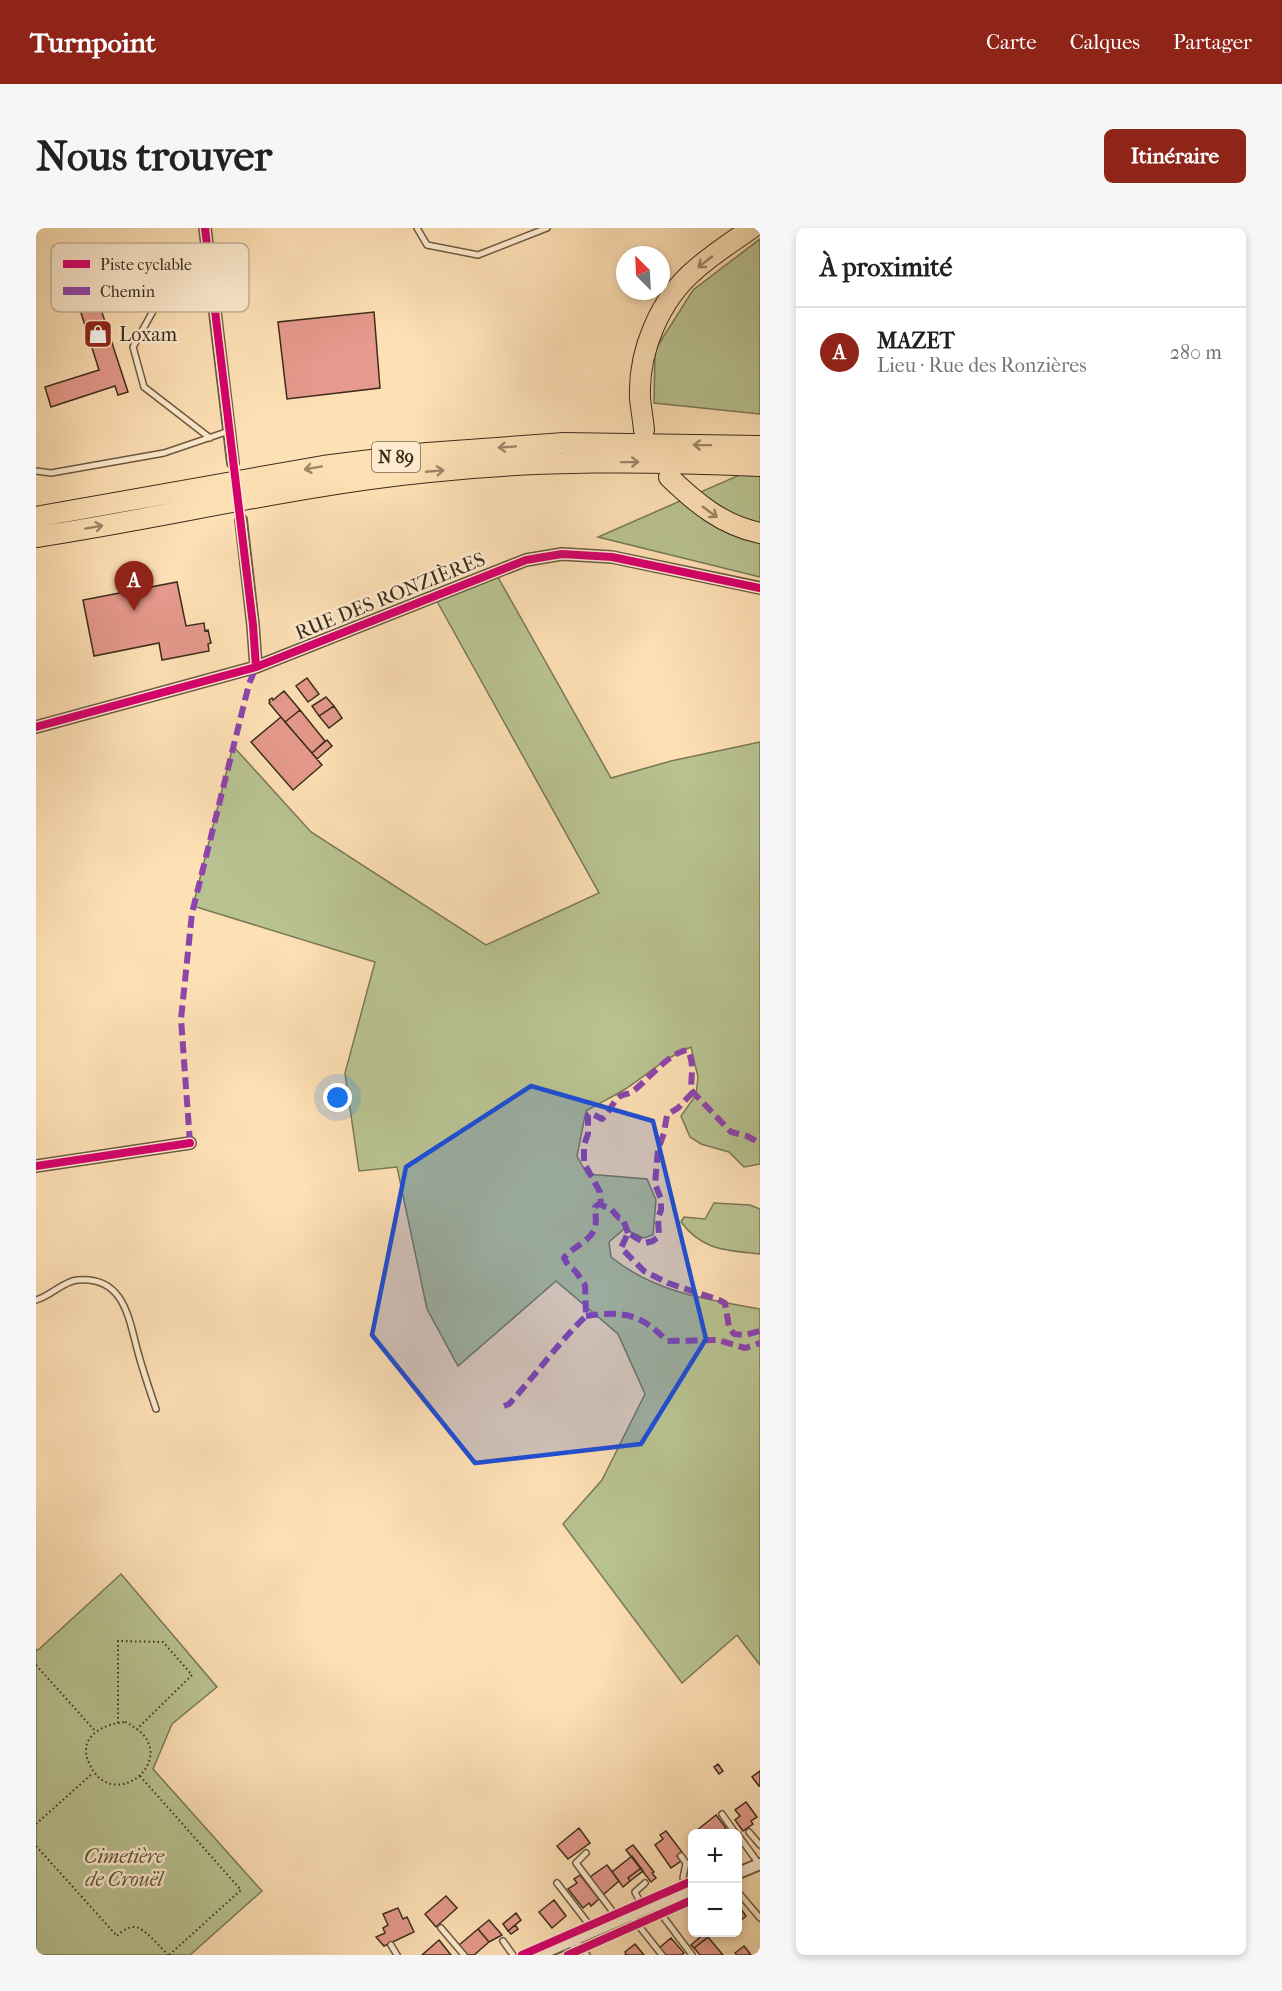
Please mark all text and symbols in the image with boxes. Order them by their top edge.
text: Turnpoint [30,26,156,59]
text: Carte [986,30,1037,54]
text: Calques [1070,30,1140,54]
text: Partager [1173,30,1252,54]
button: Itinéraire [1104,129,1246,183]
text: Nous trouver [36,132,272,181]
legend [51,243,249,312]
north arrow [616,246,670,300]
text: À proximité [820,252,952,283]
text: Piste cyclable [100,255,192,274]
one-way arrow [697,256,713,269]
text: Chemin [100,282,156,301]
shop icon: Loxam [82,318,114,350]
place label: Loxam [119,323,178,346]
text: MAZET [877,328,955,354]
text: A [833,341,846,364]
text: 280 m [1170,341,1222,364]
text: Lieu · Rue des Ronzières [877,354,1087,377]
one-way arrow [692,439,712,451]
road number: N 89 [372,442,420,472]
one-way arrow [497,442,517,453]
one-way arrow [619,456,639,468]
one-way arrow [303,462,323,473]
one-way arrow [424,465,444,476]
one-way arrow [702,506,718,519]
one-way arrow [83,521,103,532]
street label: RUE DES RONZIÈRES [291,546,488,645]
pin: A [114,562,154,611]
your location [323,1083,352,1112]
map controls [688,1829,742,1937]
button: + [688,1829,742,1883]
park label: Cimetière de Crouël [84,1845,165,1891]
button: − [688,1883,742,1937]

